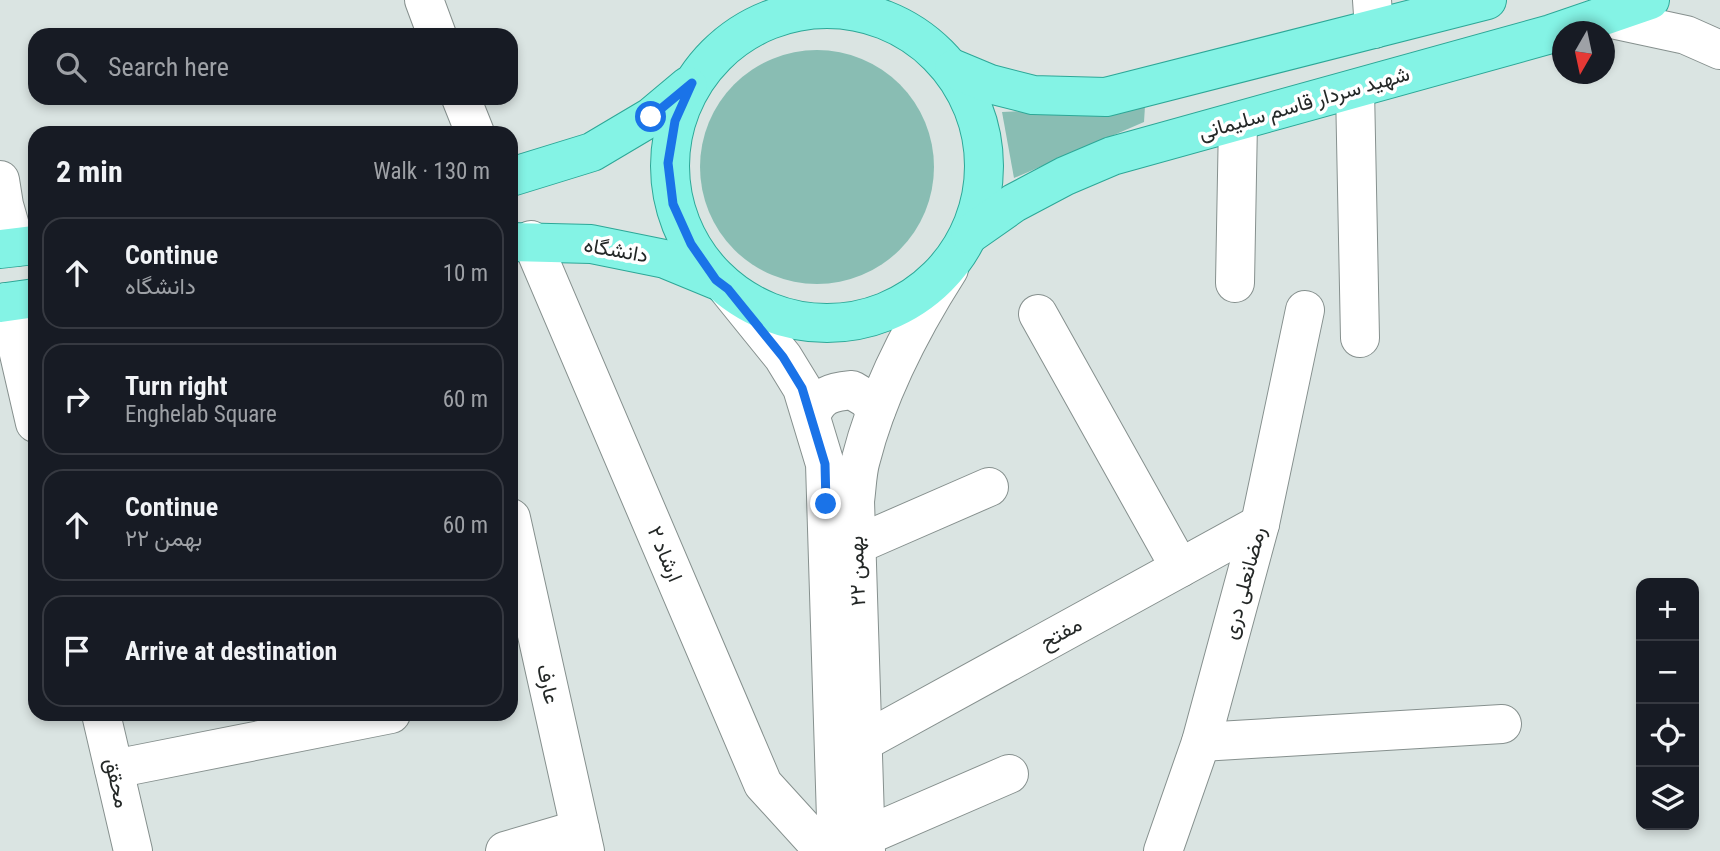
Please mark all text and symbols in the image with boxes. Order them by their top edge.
north arrow [1552,21,1615,84]
search box [28,28,518,105]
icon: search [52,48,90,86]
text: Search here [108,52,229,82]
street label: شهید سردار قاسم سلیمانی [1196,61,1413,147]
route start [635,101,666,132]
text: 2 min [56,154,123,189]
text: Walk · 130 m [373,158,490,185]
street label: دانشگاه [582,233,650,267]
text: Continue [125,240,218,270]
icon: ahead [58,254,96,292]
text: 10 m [443,260,488,287]
text: دانشگاه [125,273,196,300]
text: Turn right [125,371,227,401]
icon: right [58,380,96,418]
text: 60 m [443,386,488,413]
text: Enghelab Square [125,401,277,428]
route end [810,488,841,519]
text: Continue [125,492,218,522]
icon: ahead [58,506,96,544]
text: 60 m [443,512,488,539]
street label: ارشاد ۲ [642,522,687,586]
street label: رمضانعلی دری [1217,524,1272,642]
text: ۲۲ بهمن [125,525,202,552]
street label: ۲۲ بهمن [844,535,871,607]
map controls [1636,578,1699,830]
button: + [1636,578,1699,641]
street label: مفتح [1036,612,1087,656]
icon: arrive [58,632,96,670]
text: Arrive at destination [125,636,337,666]
button: − [1636,641,1699,704]
street label: عارف [531,662,564,707]
button: locate [1636,704,1699,767]
street label: محقق [100,756,134,810]
button: layers [1636,767,1699,830]

